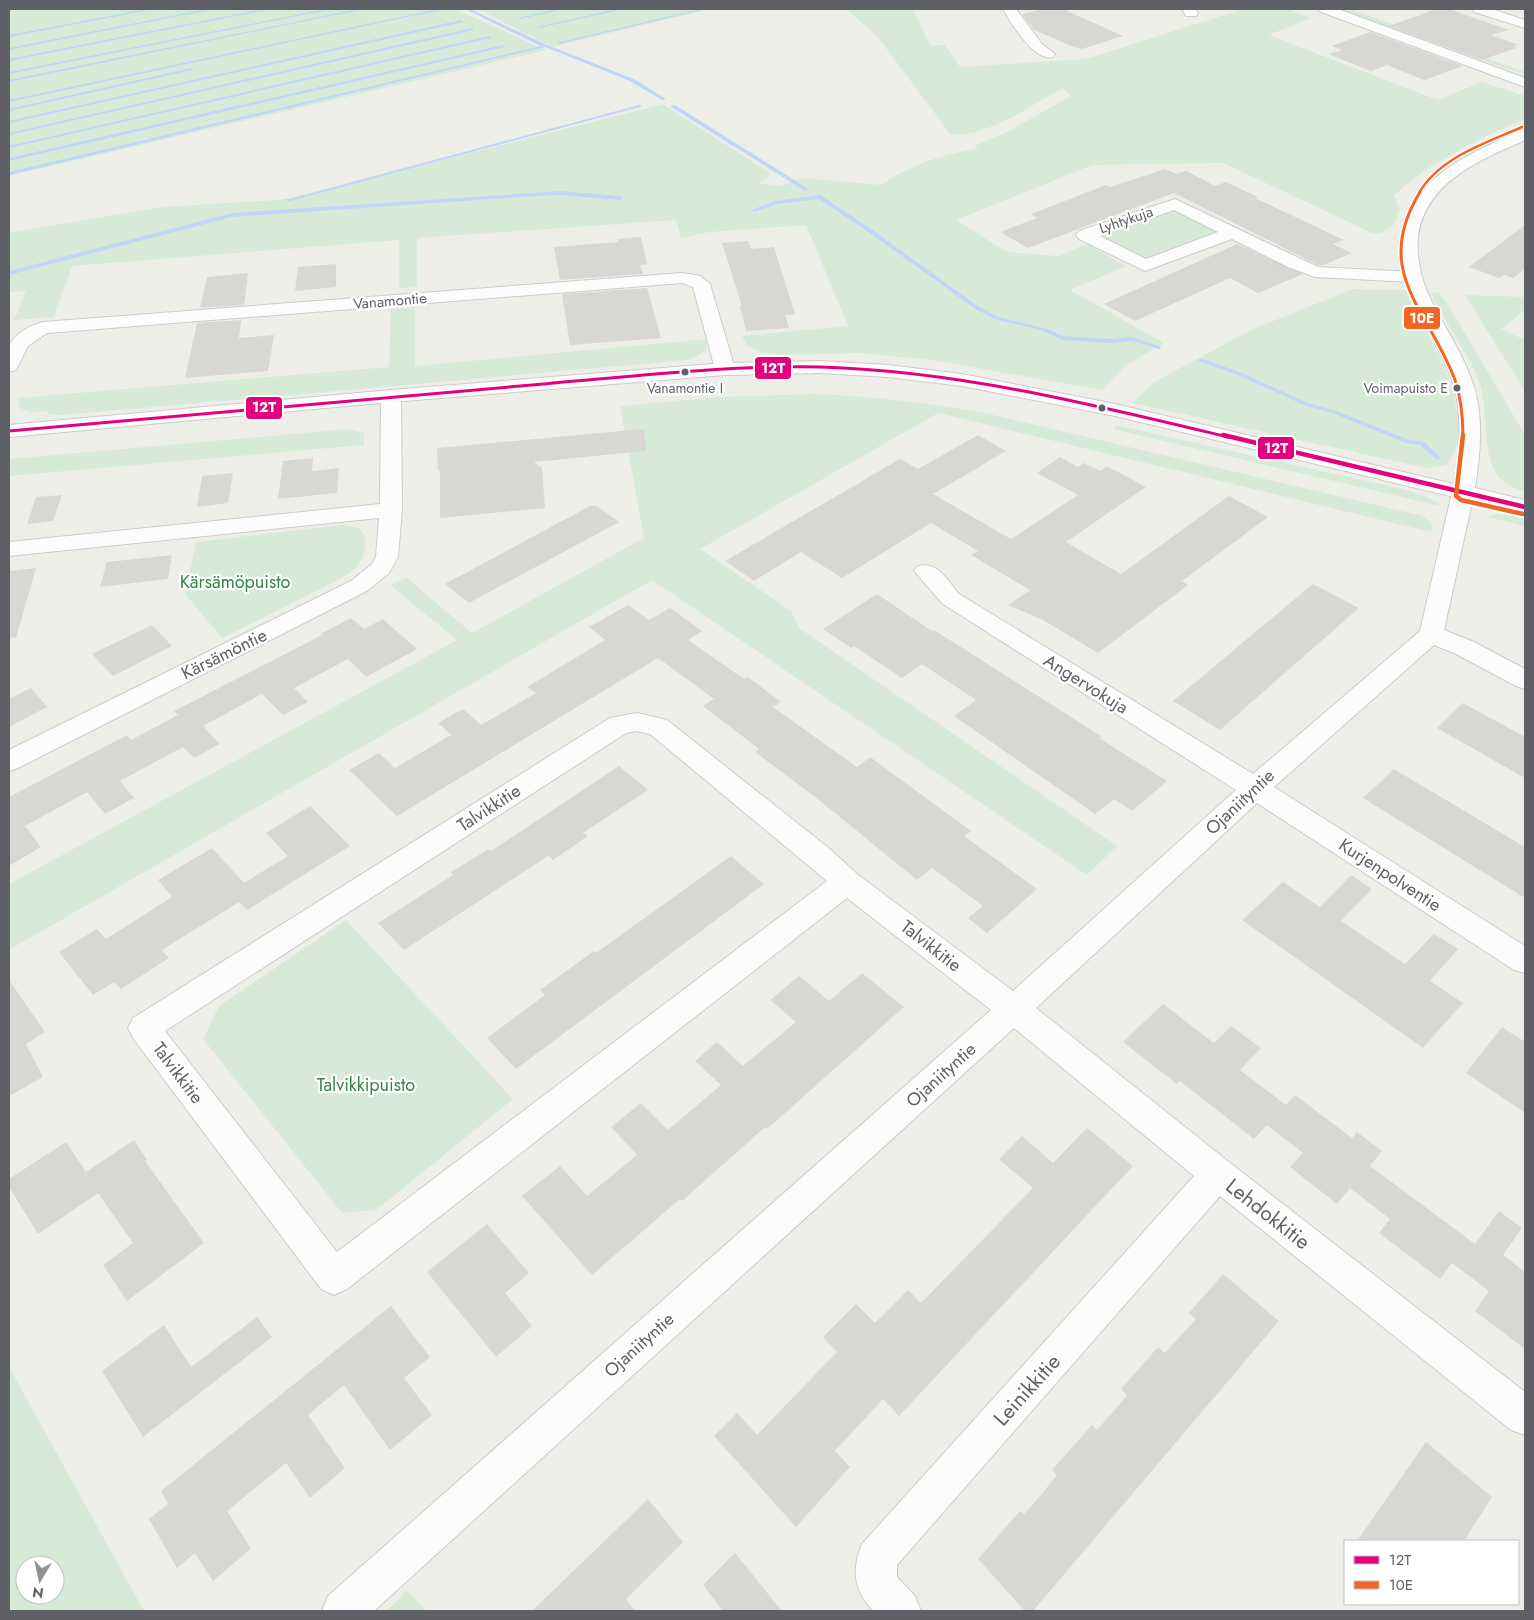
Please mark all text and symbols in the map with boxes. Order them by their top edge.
street label: Lyhtykuja [1096,200,1156,240]
street label: Vanamontie [352,287,428,315]
line badge: 10E [1403,306,1441,330]
text: 10E [1410,308,1434,328]
line badge: 12T [754,356,792,380]
text: 12T [761,358,785,378]
marker: Vanamontie I [680,367,690,377]
place label: Vanamontie I [647,378,723,398]
place label: Voimapuisto E [1363,378,1448,398]
marker: Voimapuisto E [1452,383,1462,393]
line badge: 12T [245,396,283,420]
text: 12T [252,397,276,417]
unlabelled marker [1097,403,1107,413]
line badge: 12T [1257,436,1295,460]
text: 12T [1264,438,1288,458]
park label: Kärsämöpuisto [180,569,291,595]
street label: Kärsämöntie [177,622,271,686]
street label: Angervokuja [1039,648,1133,720]
street label: Ojaniityntie [1200,763,1280,841]
street label: Talvikkitie [452,778,526,838]
street label: Kurjenpolventie [1334,832,1446,918]
street label: Talvikkitie [895,914,967,978]
street label: Talvikkitie [146,1037,210,1109]
street label: Ojaniityntie [900,1037,982,1113]
park label: Talvikkipuisto [317,1072,415,1098]
street label: Lehdokkitie [1219,1171,1317,1257]
street label: Ojaniityntie [598,1307,680,1383]
street label: Leinikkitie [987,1347,1068,1433]
legend [1344,1540,1519,1605]
text: 12T [1389,1549,1411,1571]
north arrow [15,1555,65,1605]
text: 10E [1389,1574,1413,1596]
text: N [31,1582,45,1604]

